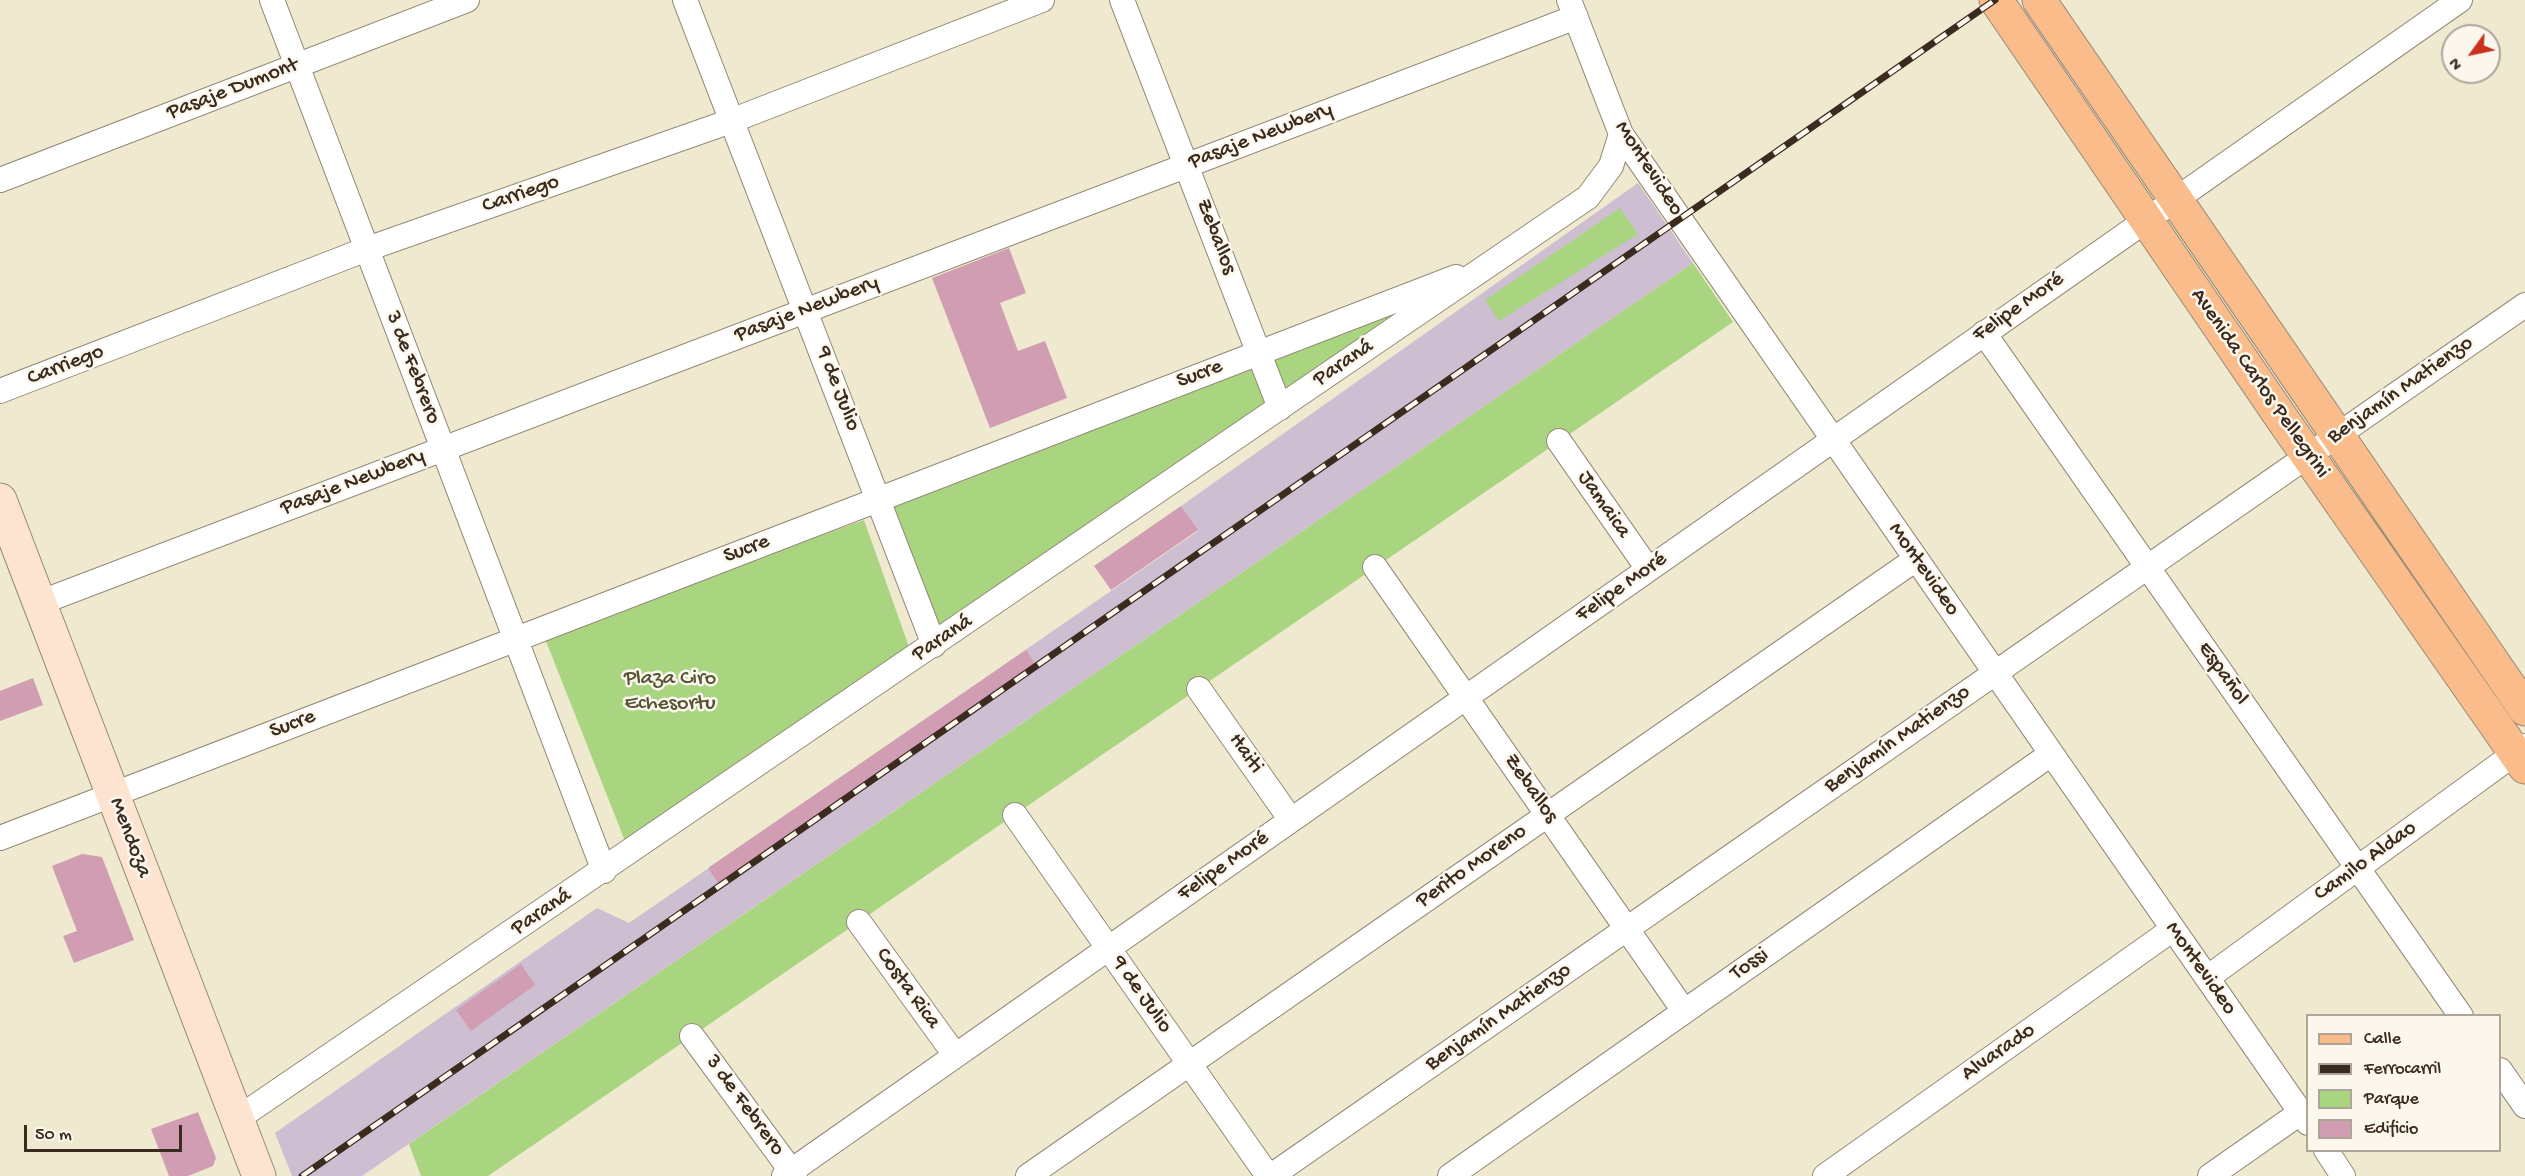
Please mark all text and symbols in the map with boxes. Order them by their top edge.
north arrow [2441,24,2501,84]
street label: Pasaje Dumont [163,53,303,127]
text: N [2446,53,2468,73]
street label: Pasaje Newbery [1185,97,1337,177]
street label: Montevideo [1608,117,1688,221]
street label: Carriego [479,170,563,220]
street label: Zeballos [1189,196,1241,278]
street label: Felipe Moré [1968,267,2070,349]
street label: Pasaje Newbery [731,270,883,350]
street label: Avenida Carlos Pellegrini [2183,284,2335,484]
street label: 3 de Febrero [378,308,446,428]
street label: Benjamín Matienzo [2323,331,2479,451]
street label: Paraná [1309,334,1379,394]
street label: Carriego [24,339,108,393]
street label: 9 de Julio [809,343,865,435]
street label: Sucre [1173,354,1227,396]
street label: Pasaje Newbery [277,443,429,523]
street label: Jamaica [1570,466,1636,544]
street label: Montevideo [1881,518,1965,622]
street label: Sucre [720,529,774,571]
street label: Felipe Moré [1571,547,1673,629]
street label: Paraná [908,609,978,669]
street label: Español [2191,637,2253,711]
park label: Plaza Ciro Echesortu [624,667,716,718]
street label: Benjamín Matienzo [1820,680,1976,800]
street label: Sucre [266,704,320,746]
street label: Haiti [1222,729,1268,779]
street label: Zeballos [1497,749,1563,829]
street label: Mendoza [102,794,156,882]
street label: Camilo Aldao [2310,816,2422,908]
street label: Perito Moreno [1411,819,1533,915]
street label: Felipe Moré [1173,826,1275,908]
street label: Paraná [507,883,577,943]
street label: Montevideo [2158,917,2242,1021]
street label: Tossi [1726,942,1774,988]
street label: Costa Rica [869,943,945,1035]
street label: 9 de Julio [1105,951,1177,1039]
street label: Benjamín Matienzo [1421,958,1577,1078]
legend [2306,1014,2501,1152]
street label: Alvarado [1957,1018,2041,1088]
text: Calle [2364,1029,2401,1050]
street label: 3 de Febrero [698,1050,790,1162]
text: Ferrocarril [2364,1059,2441,1080]
text: Parque [2364,1089,2419,1110]
scale bar [27,1113,184,1151]
text: Edificio [2364,1119,2418,1140]
text: 50 m [35,1125,72,1146]

